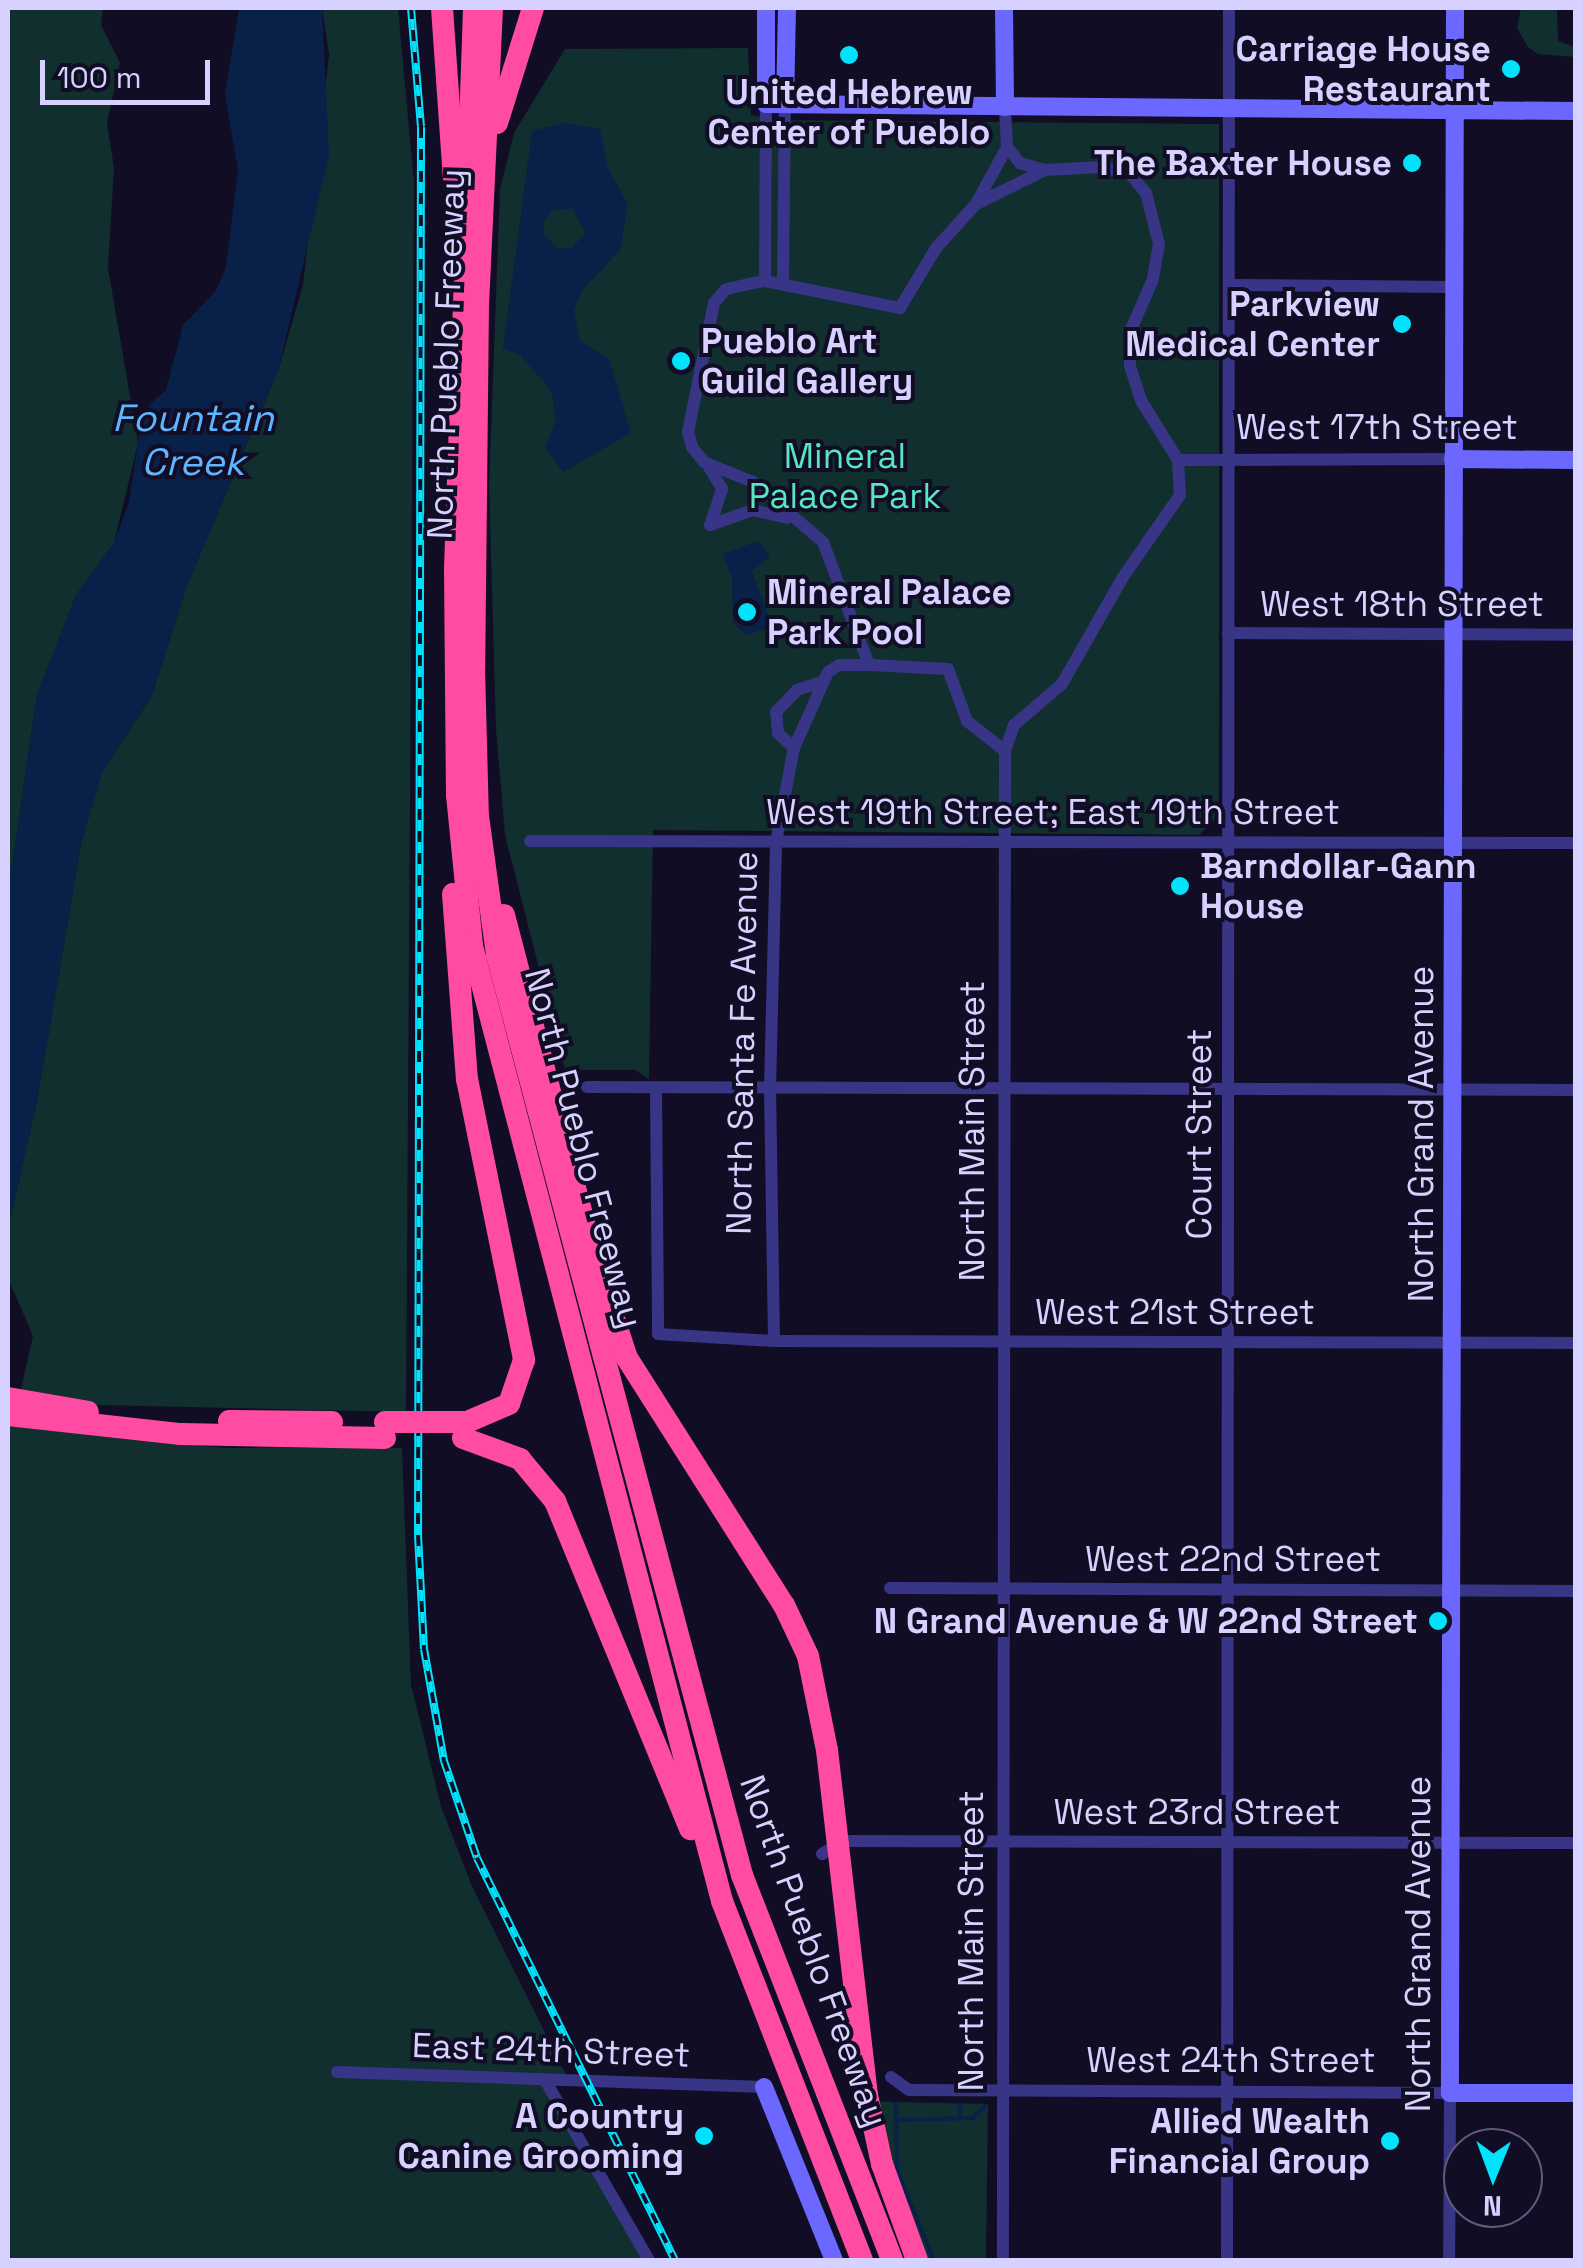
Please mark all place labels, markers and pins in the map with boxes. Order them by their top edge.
place label: Carriage House Restaurant [1235,28,1491,110]
marker: United Hebrew Center of Pueblo [838,44,860,66]
marker: Carriage House Restaurant [1500,58,1522,80]
place label: United Hebrew Center of Pueblo [707,71,991,153]
place label: The Baxter House [1094,142,1392,184]
marker: The Baxter House [1401,152,1423,174]
place label: Parkview Medical Center [1125,283,1380,365]
marker: Parkview Medical Center [1389,311,1415,337]
place label: Pueblo Art Guild Gallery [701,320,913,402]
marker: Pueblo Art Guild Gallery [670,350,692,372]
place label: Mineral Palace Park Pool [767,571,1012,653]
marker: Mineral Palace Park Pool [736,601,758,623]
place label: Barndollar-Gann House [1200,845,1477,927]
marker: Barndollar-Gann House [1169,875,1191,897]
place label: N Grand Avenue & W 22nd Street [873,1600,1418,1642]
marker: N Grand Avenue & W 22nd Street [1427,1610,1449,1632]
place label: A Country Canine Grooming [397,2095,684,2177]
place label: Allied Wealth Financial Group [1109,2100,1370,2182]
marker: A Country Canine Grooming [693,2125,715,2147]
marker: Allied Wealth Financial Group [1379,2130,1401,2152]

